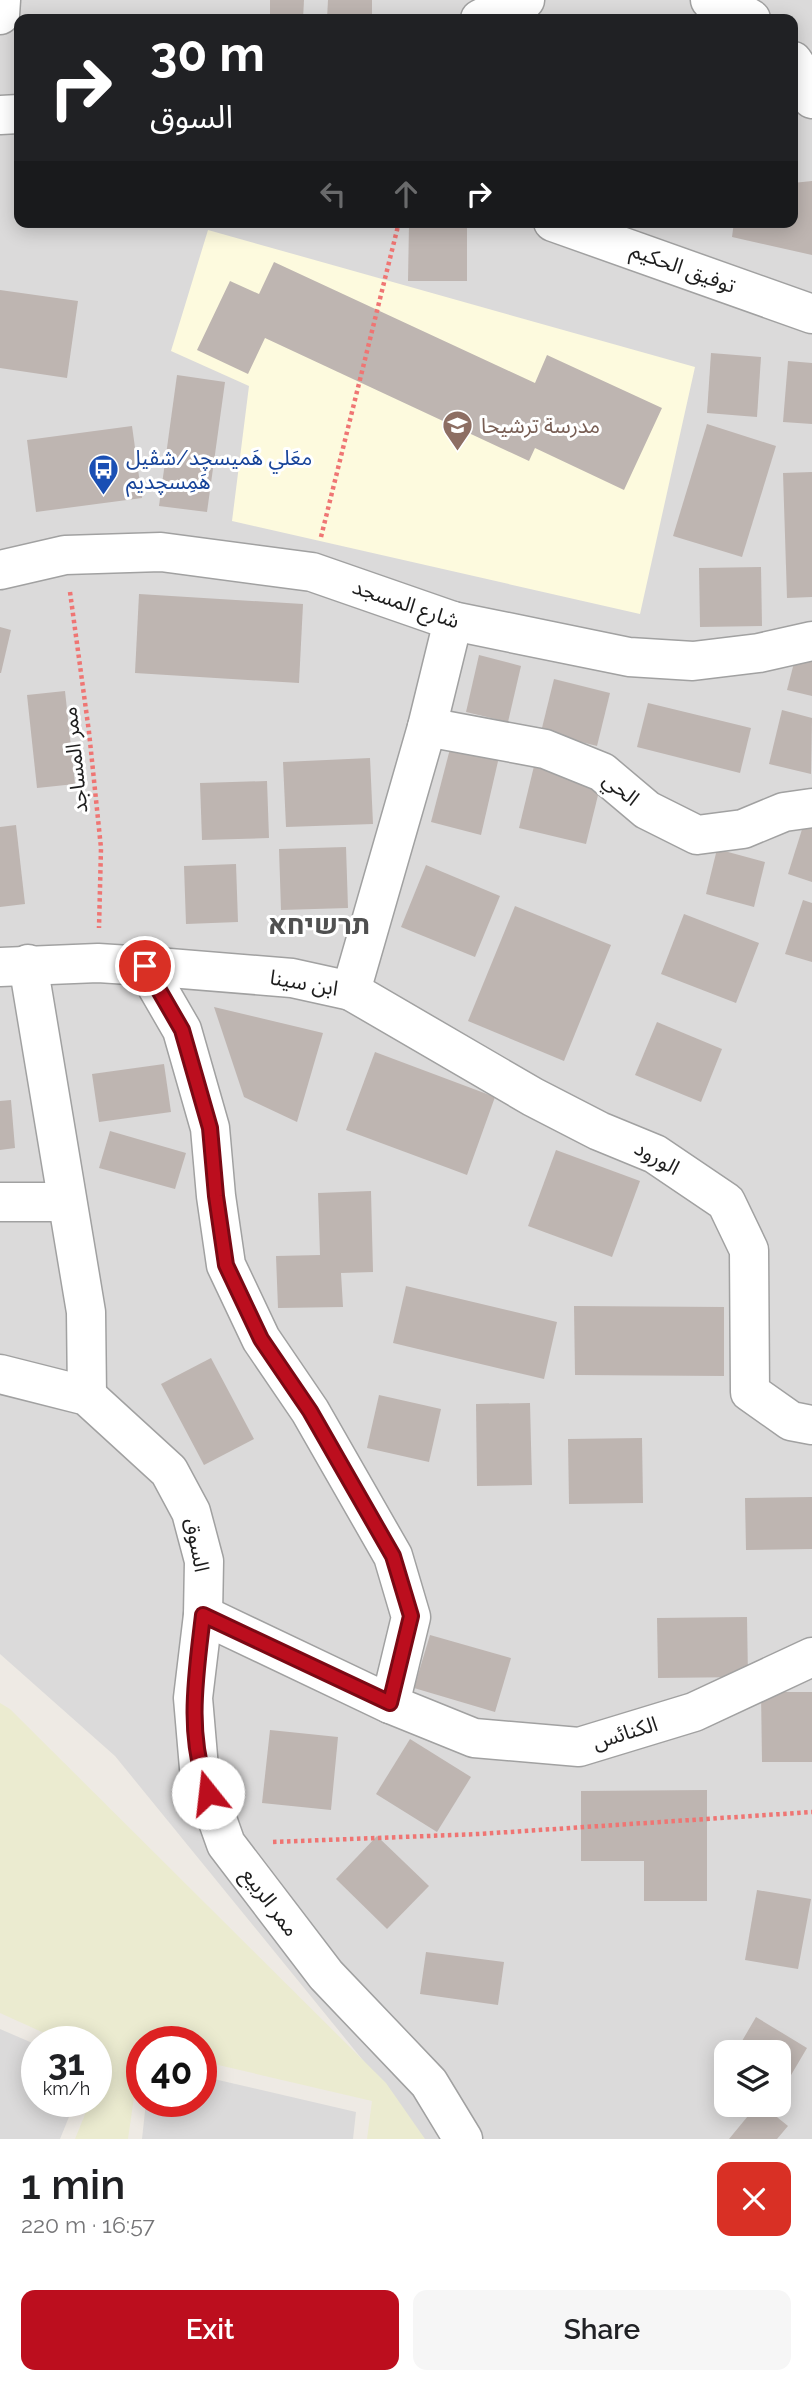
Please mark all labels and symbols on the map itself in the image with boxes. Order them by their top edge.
street label: توفيق الحكيم [626,237,739,301]
school or university icon: مدرسة ترشيحا [441,409,475,453]
place label: مدرسة ترشيحا [481,413,600,438]
place label: معَلي هَميسچد/شڤيل هَمِسچديم [126,445,312,497]
bus stop icon: معَلي هَميسچد/شڤيل هَمِسچديم [86,453,120,497]
street label: شارع المسجد [349,574,463,636]
street label: ممر المساجد [56,706,93,815]
street label: الحي [596,767,644,814]
district label: תרשיחא [268,908,370,941]
pin [115,936,175,996]
street label: ابن سينا [268,964,340,1001]
street label: الورود [630,1135,684,1180]
street label: السوق [180,1516,215,1574]
street label: الكنائس [589,1711,660,1754]
position arrow [171,1756,245,1830]
street label: ممر الربيع [234,1862,304,1943]
speed limit sign: 40 [126,2026,217,2117]

